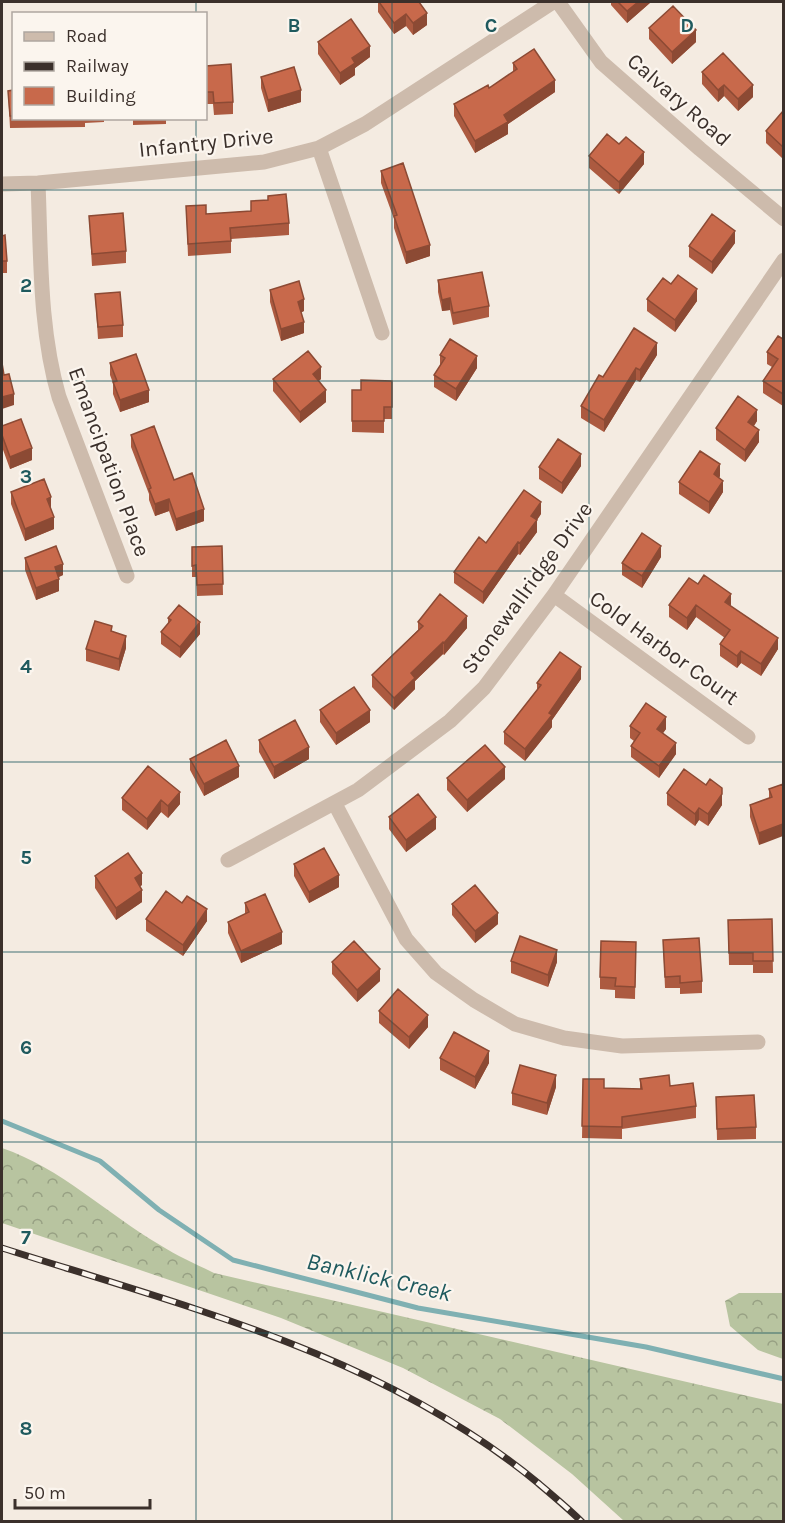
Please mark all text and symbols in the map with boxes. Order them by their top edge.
legend [12,12,207,120]
text: B [288,14,300,37]
text: C [485,14,497,37]
text: D [680,14,694,37]
text: Road [66,25,107,47]
street label: Calvary Road [622,48,736,152]
text: Railway [66,55,129,77]
text: Building [66,85,136,107]
street label: Infantry Drive [137,123,275,163]
text: 2 [20,274,32,297]
street label: Emancipation Place [63,364,155,560]
text: 3 [20,465,32,488]
street label: Stonewallridge Drive [456,497,598,679]
street label: Cold Harbor Court [584,585,744,711]
text: 4 [20,655,32,678]
text: 5 [20,846,32,869]
text: 6 [20,1036,32,1059]
text: 7 [21,1226,31,1249]
water label: Banklick Creek [304,1247,455,1307]
text: 8 [20,1417,32,1440]
scale bar [15,1472,150,1510]
text: 50 m [24,1482,66,1504]

